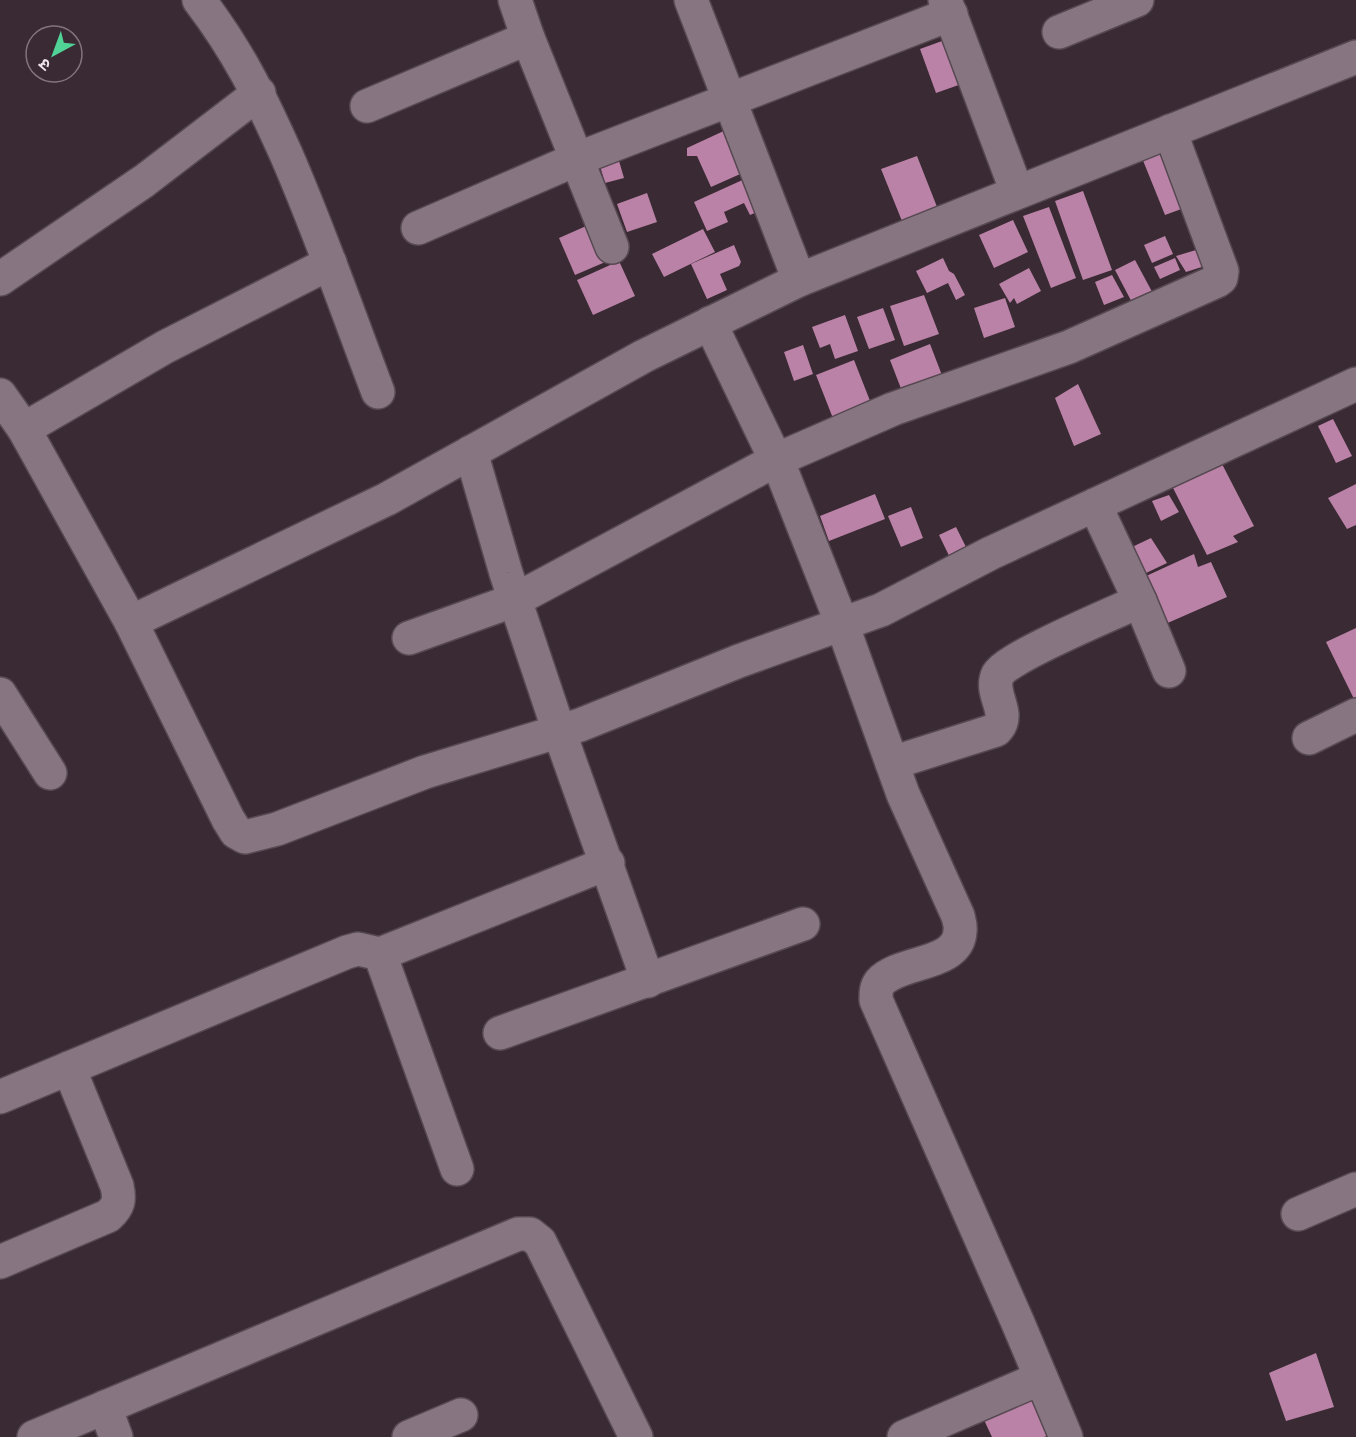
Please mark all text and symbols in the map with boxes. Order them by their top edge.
north arrow [24,24,84,84]
text: उ [34,54,54,75]

